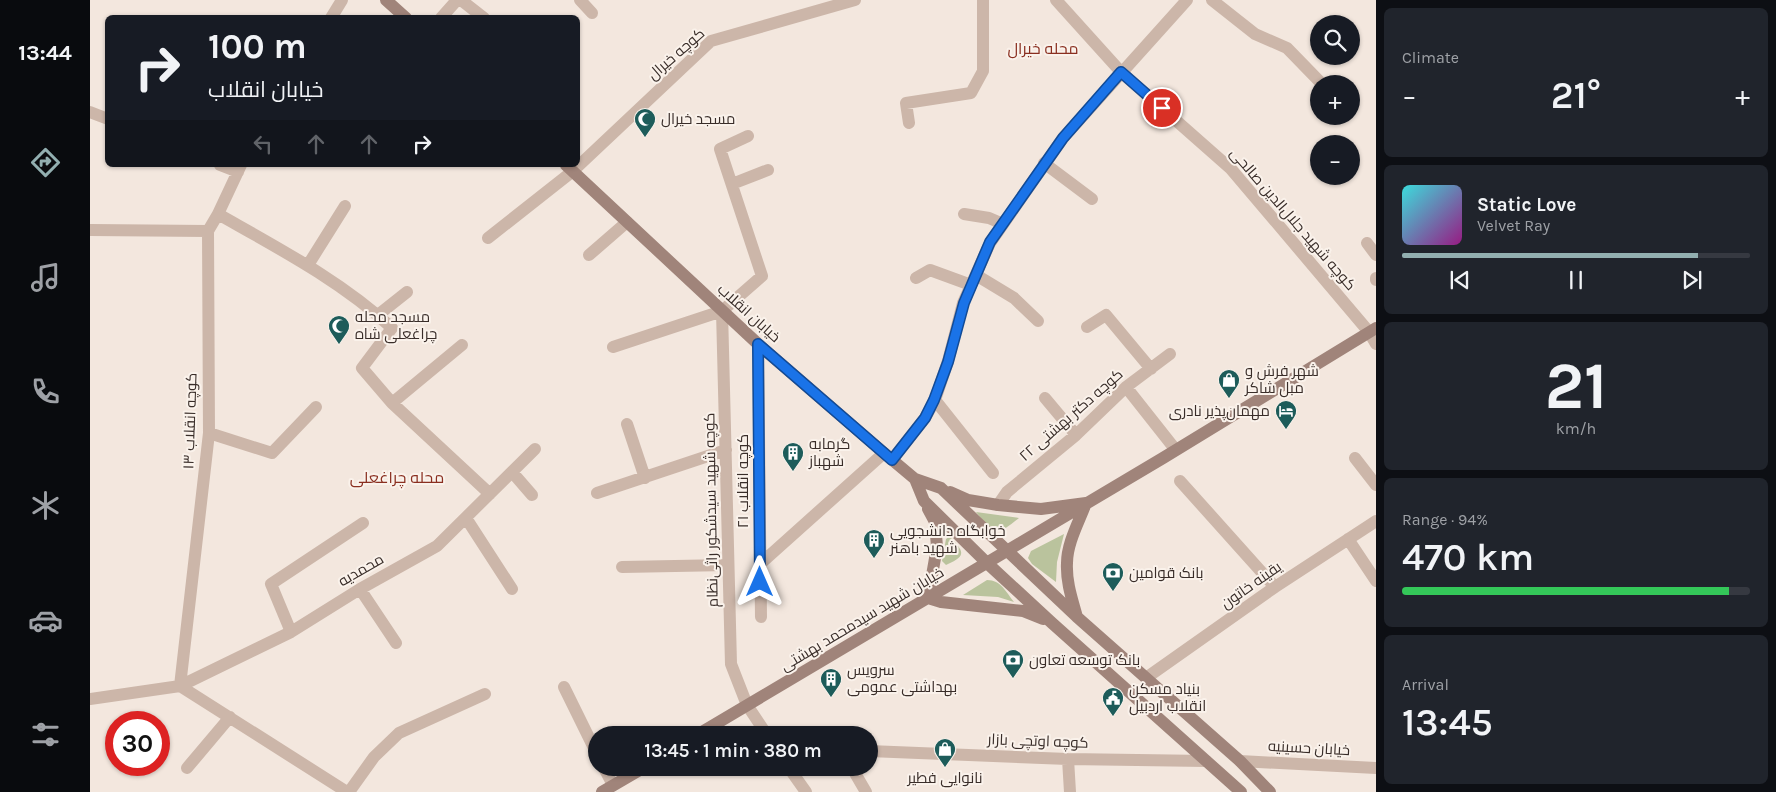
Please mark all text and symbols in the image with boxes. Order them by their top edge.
map controls [1310,15,1360,185]
button: search [1310,15,1360,65]
street label: کوچه خیرال [644,24,709,84]
text: 100 m [208,26,307,67]
icon: right [125,35,190,100]
district label: محله خیرال [1007,39,1079,59]
text: 13:44 [18,40,72,66]
text: Climate [1402,48,1459,67]
text: 21° [1551,73,1601,118]
button: + [1310,75,1360,125]
text: خیابان انقلاب [208,77,323,103]
text: − [1402,79,1417,112]
text: + [1735,79,1750,112]
pin [1141,87,1183,129]
icon: arrive [1148,94,1176,122]
mosque icon: مسجد خیرال [633,107,657,138]
place label: مسجد خیرال [661,110,735,128]
icon: left [249,130,277,158]
icon: ahead [302,130,330,158]
icon: ahead [355,130,383,158]
icon: right [408,130,436,158]
button: − [1310,135,1360,185]
street label: کوچه شهید جلال‌الدین صالحی [1226,144,1360,294]
icon: directions [28,145,63,180]
text: Static Love [1477,194,1576,216]
text: Velvet Ray [1477,216,1550,235]
icon: music [28,260,63,295]
icon: previous [1446,266,1474,294]
icon: pause [1562,266,1590,294]
icon: next [1678,266,1706,294]
street label: خیابان انقلاب [713,280,784,347]
place label: مسجد محله چراغعلی شاه [355,308,437,344]
mosque icon: مسجد محله چراغعلی شاه [327,314,351,345]
text: 21 [1545,348,1607,424]
place label: شهر فرش و مبل شاکر [1244,362,1319,398]
street label: کوچه دکتر بهشتی ۲۲ [1015,365,1127,466]
shop icon: شهر فرش و مبل شاکر [1217,368,1241,399]
street label: کوچه انقلاب ۱۳ [179,372,202,470]
icon: phone [28,374,63,409]
hotel icon: مهمان‌پذیر نادری [1274,399,1298,430]
place label: مهمان‌پذیر نادری [1169,402,1270,421]
street label: کوچه شهید سیدشکور راثی‌نظام [700,413,723,607]
text: km/h [1556,419,1596,438]
street label: کوچه انقلاب ۲۱ [734,434,753,528]
place label: گرمابه شهباز [808,435,850,471]
building icon: گرمابه شهباز [781,441,805,472]
district label: محله چراغعلی [350,468,444,489]
icon: climate [28,488,63,523]
text: Range · 94% [1402,510,1488,529]
place label: خوابگاه دانشجویی شهید باهنر [889,522,1006,558]
building icon: خوابگاه دانشجویی شهید باهنر [862,528,886,559]
text: 470 km [1402,535,1534,580]
street label: محمدیه [335,550,387,590]
position arrow [733,555,785,607]
street label: یقینه خاتون [1217,558,1285,613]
bank icon: بانک قوامین [1101,561,1125,592]
street label: خیابان شهید سیدمحمد بهشتی [777,563,947,676]
place label: بانک قوامین [1129,564,1204,583]
icon: car [28,603,63,638]
bank icon: بانک توسعه تعاون [1001,648,1025,679]
place label: بانک توسعه تعاون [1029,651,1140,670]
place label: سرویس بهداشتی عمومی [847,661,957,697]
building icon: سرویس بهداشتی عمومی [819,667,843,698]
text: Arrival [1402,675,1449,694]
place label: بنیاد مسکن انقلاب اردبیل [1129,680,1206,716]
public building icon: بنیاد مسکن انقلاب اردبیل [1101,686,1125,717]
text: 13:45 [1402,700,1493,745]
speed limit sign: 30 [105,711,170,776]
icon: filters [28,717,63,752]
street label: کوچه اوتچی بازار [986,730,1089,753]
shop icon: نانوایی فطیر [933,737,957,768]
street label: خیابان حسینیه [1267,737,1351,760]
text: 13:45 · 1 min · 380 m [644,740,822,762]
place label: نانوایی فطیر [906,769,983,788]

